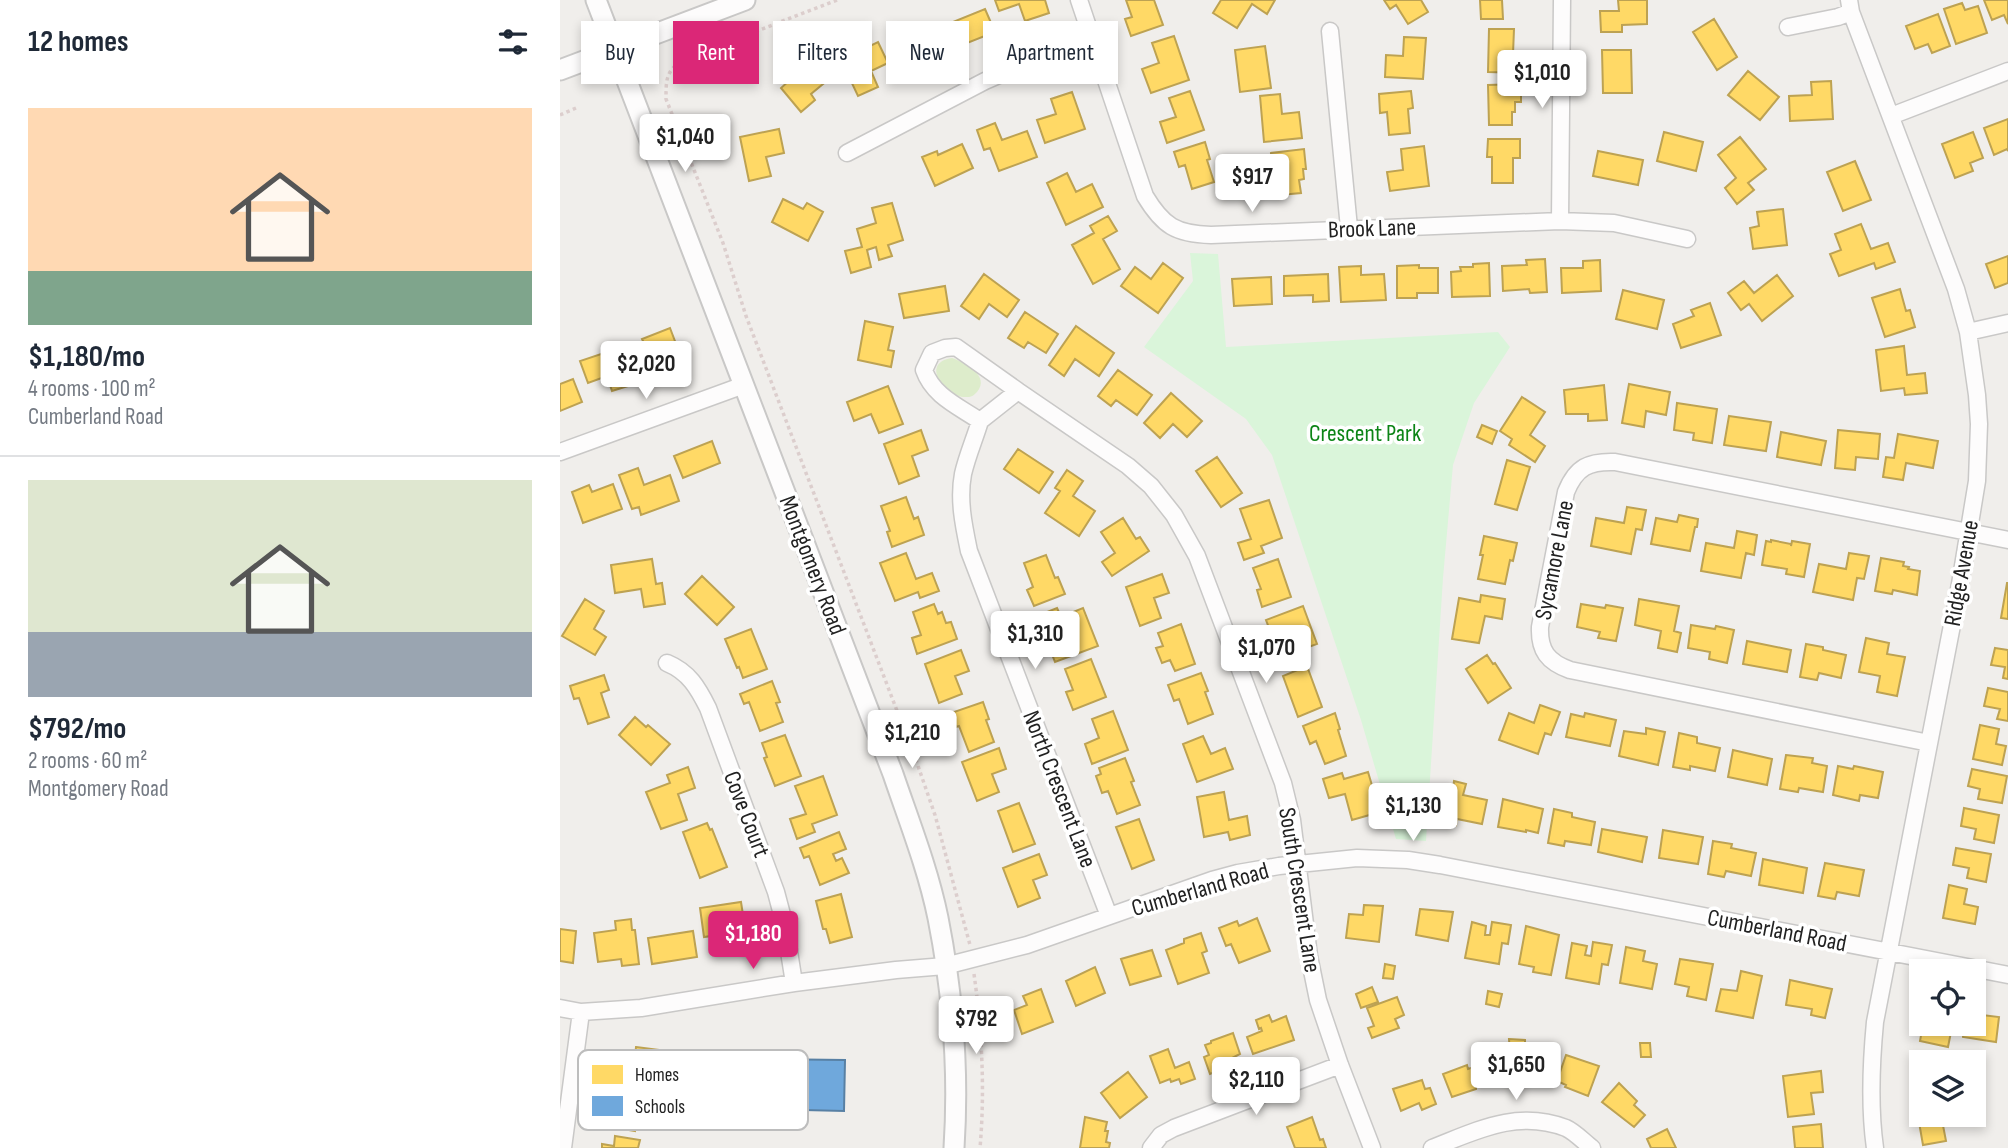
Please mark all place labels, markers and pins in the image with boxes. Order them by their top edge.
pin: $1,010 [1485,50,1599,110]
pin: $1,040 [628,114,742,174]
pin: $917 [1211,154,1293,214]
pin: $2,020 [589,342,703,401]
pin: $1,310 [978,612,1092,671]
pin: $1,070 [1209,626,1323,685]
pin: $1,210 [855,710,969,770]
pin: $1,130 [1356,784,1470,843]
pin: $1,180 [696,912,810,971]
pin: $792 [935,996,1017,1056]
pin: $1,650 [1459,1042,1573,1102]
pin: $2,110 [1199,1058,1313,1117]

